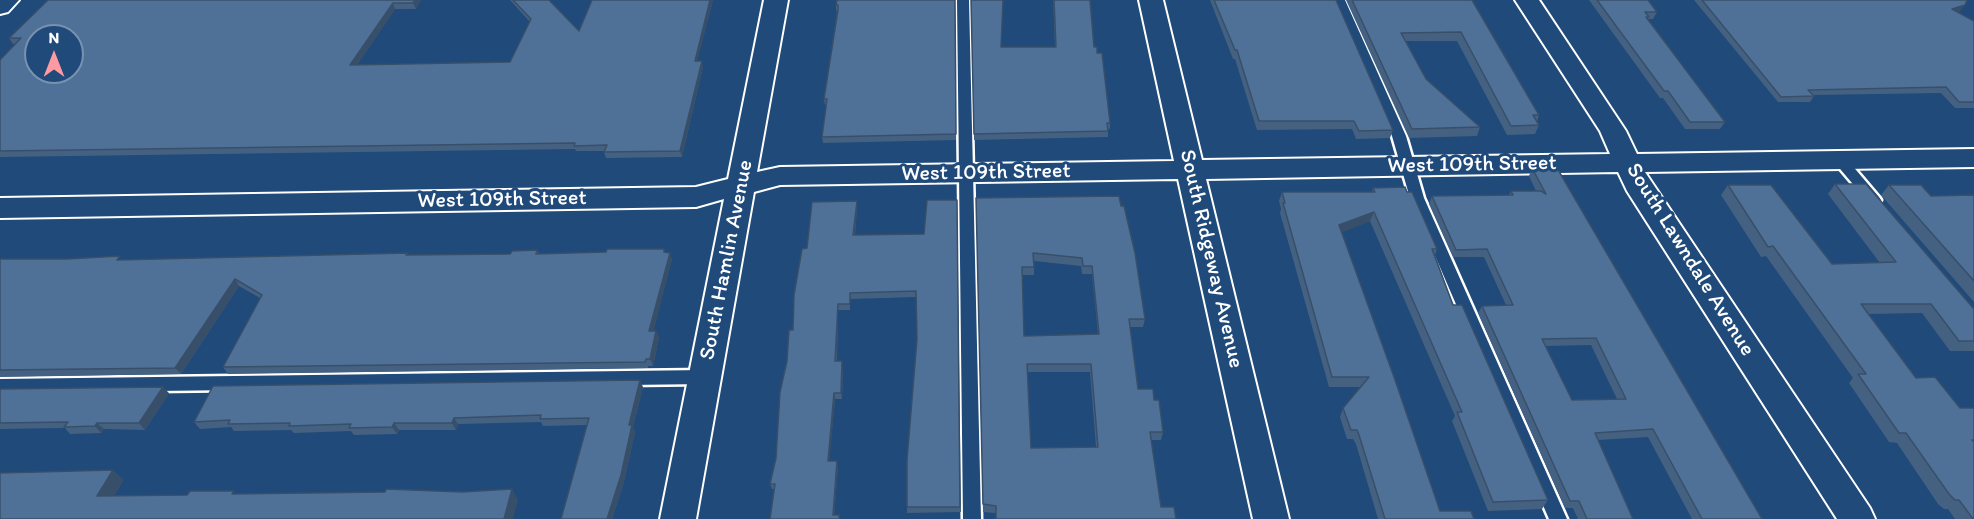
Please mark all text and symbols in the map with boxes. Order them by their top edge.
north arrow [24,24,84,84]
text: N [49,28,59,47]
street label: South Ridgeway Avenue [1173,147,1249,371]
street label: West 109th Street [1387,150,1557,180]
street label: South Hamlin Avenue [695,158,759,362]
street label: West 109th Street [901,158,1071,188]
street label: South Lawndale Avenue [1620,159,1760,361]
street label: West 109th Street [417,185,587,215]

